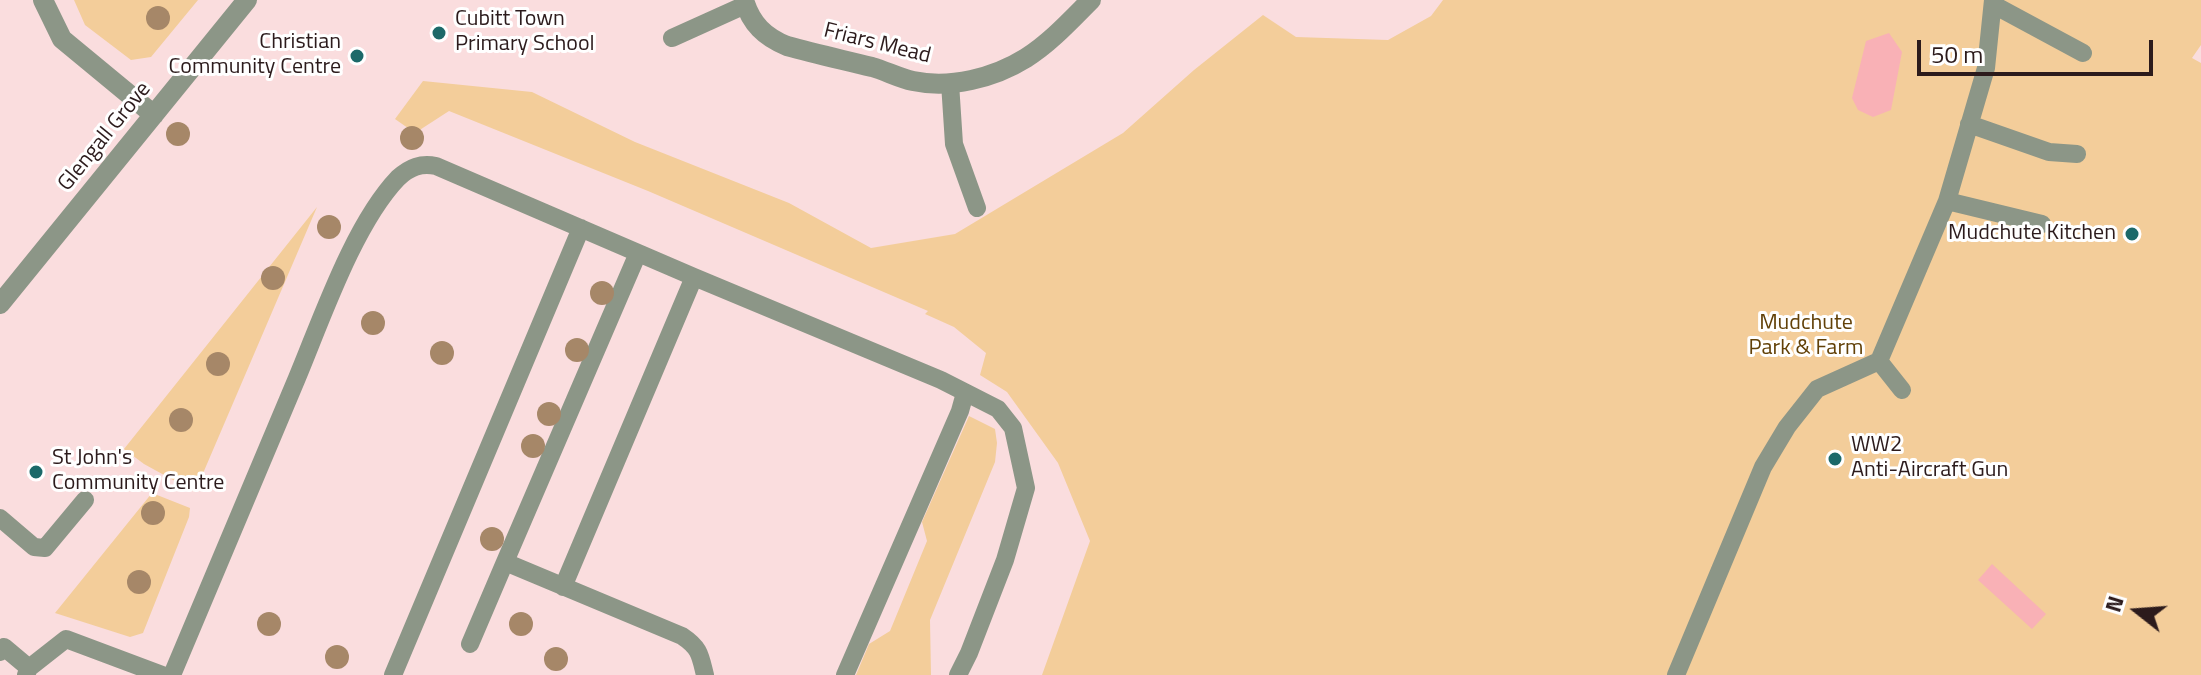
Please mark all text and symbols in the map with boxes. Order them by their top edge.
place label: Cubitt Town Primary School [455,7,595,58]
street label: Friars Mead [821,18,933,70]
marker: Cubitt Town Primary School [430,24,448,42]
scale bar [1921,24,2157,74]
place label: Christian Community Centre [169,30,341,82]
text: 50 m [1931,36,1983,72]
marker: Christian Community Centre [348,47,366,65]
street label: Glengall Grove [53,77,157,197]
place label: Mudchute Kitchen [1948,221,2116,247]
marker: Mudchute Kitchen [2123,225,2141,243]
park label: Mudchute Park & Farm [1749,311,1863,362]
place label: WW2 Anti-Aircraft Gun [1851,433,2008,484]
place label: St John's Community Centre [52,446,224,498]
marker: WW2 Anti-Aircraft Gun [1826,450,1844,468]
marker: St John's Community Centre [27,463,45,481]
north arrow [2097,571,2177,651]
text: N [2096,592,2133,616]

